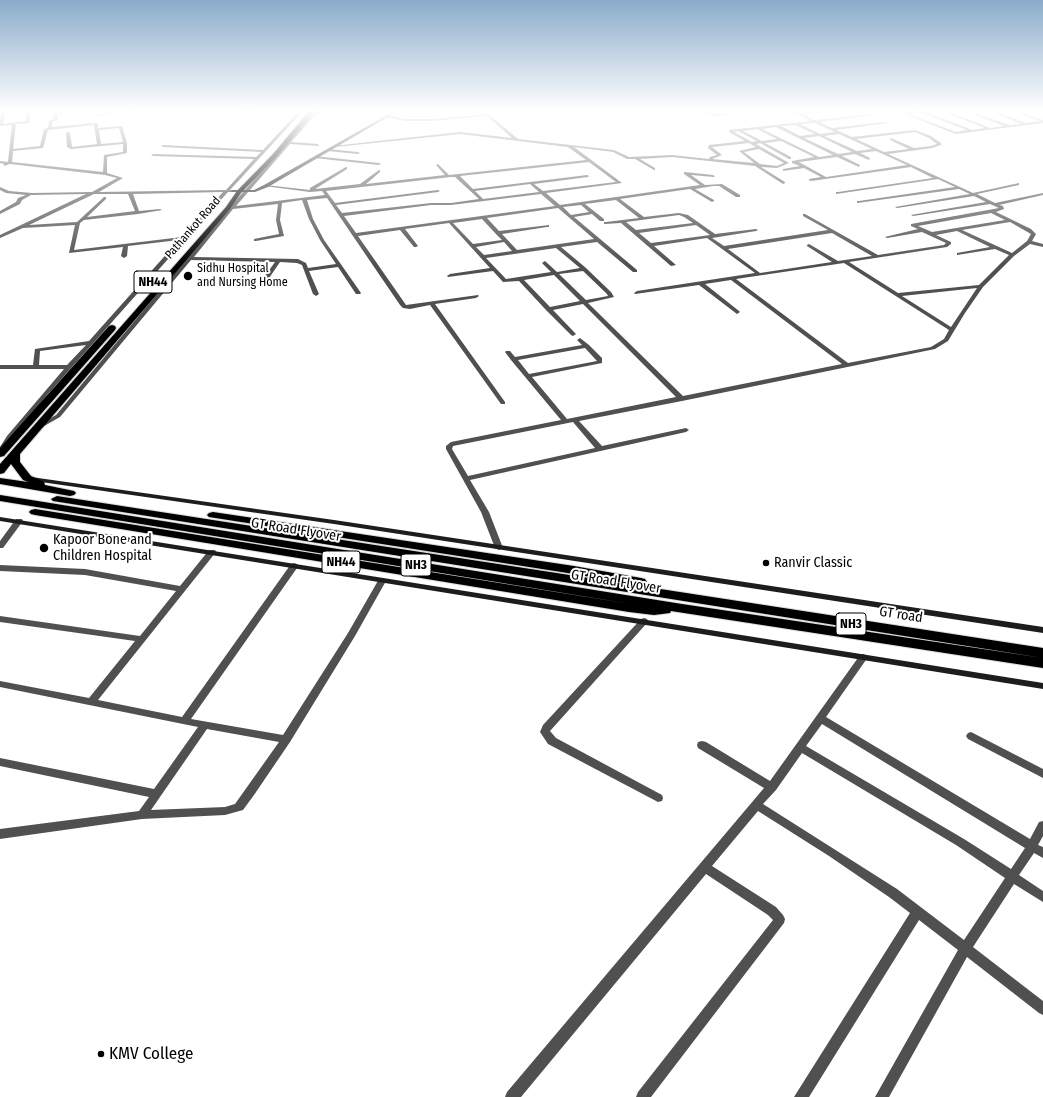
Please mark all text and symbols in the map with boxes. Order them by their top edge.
street label: Pathankot Road [162,194,224,262]
place label: Sidhu Hospital and Nursing Home [197,262,288,290]
marker: Sidhu Hospital and Nursing Home [182,270,194,282]
road number: NH44 [134,271,172,293]
street label: GT Road Flyover [250,515,342,545]
place label: Kapoor Bone and Children Hospital [53,532,152,564]
marker: Kapoor Bone and Children Hospital [38,542,50,554]
road number: NH44 [322,551,360,573]
road number: NH3 [401,554,431,576]
place label: Ranvir Classic [774,555,852,571]
marker: Ranvir Classic [761,558,771,568]
street label: GT Road Flyover [570,567,662,597]
street label: GT road [878,603,924,627]
road number: NH3 [836,613,866,635]
place label: KMV College [109,1044,193,1064]
marker: KMV College [96,1049,106,1059]

